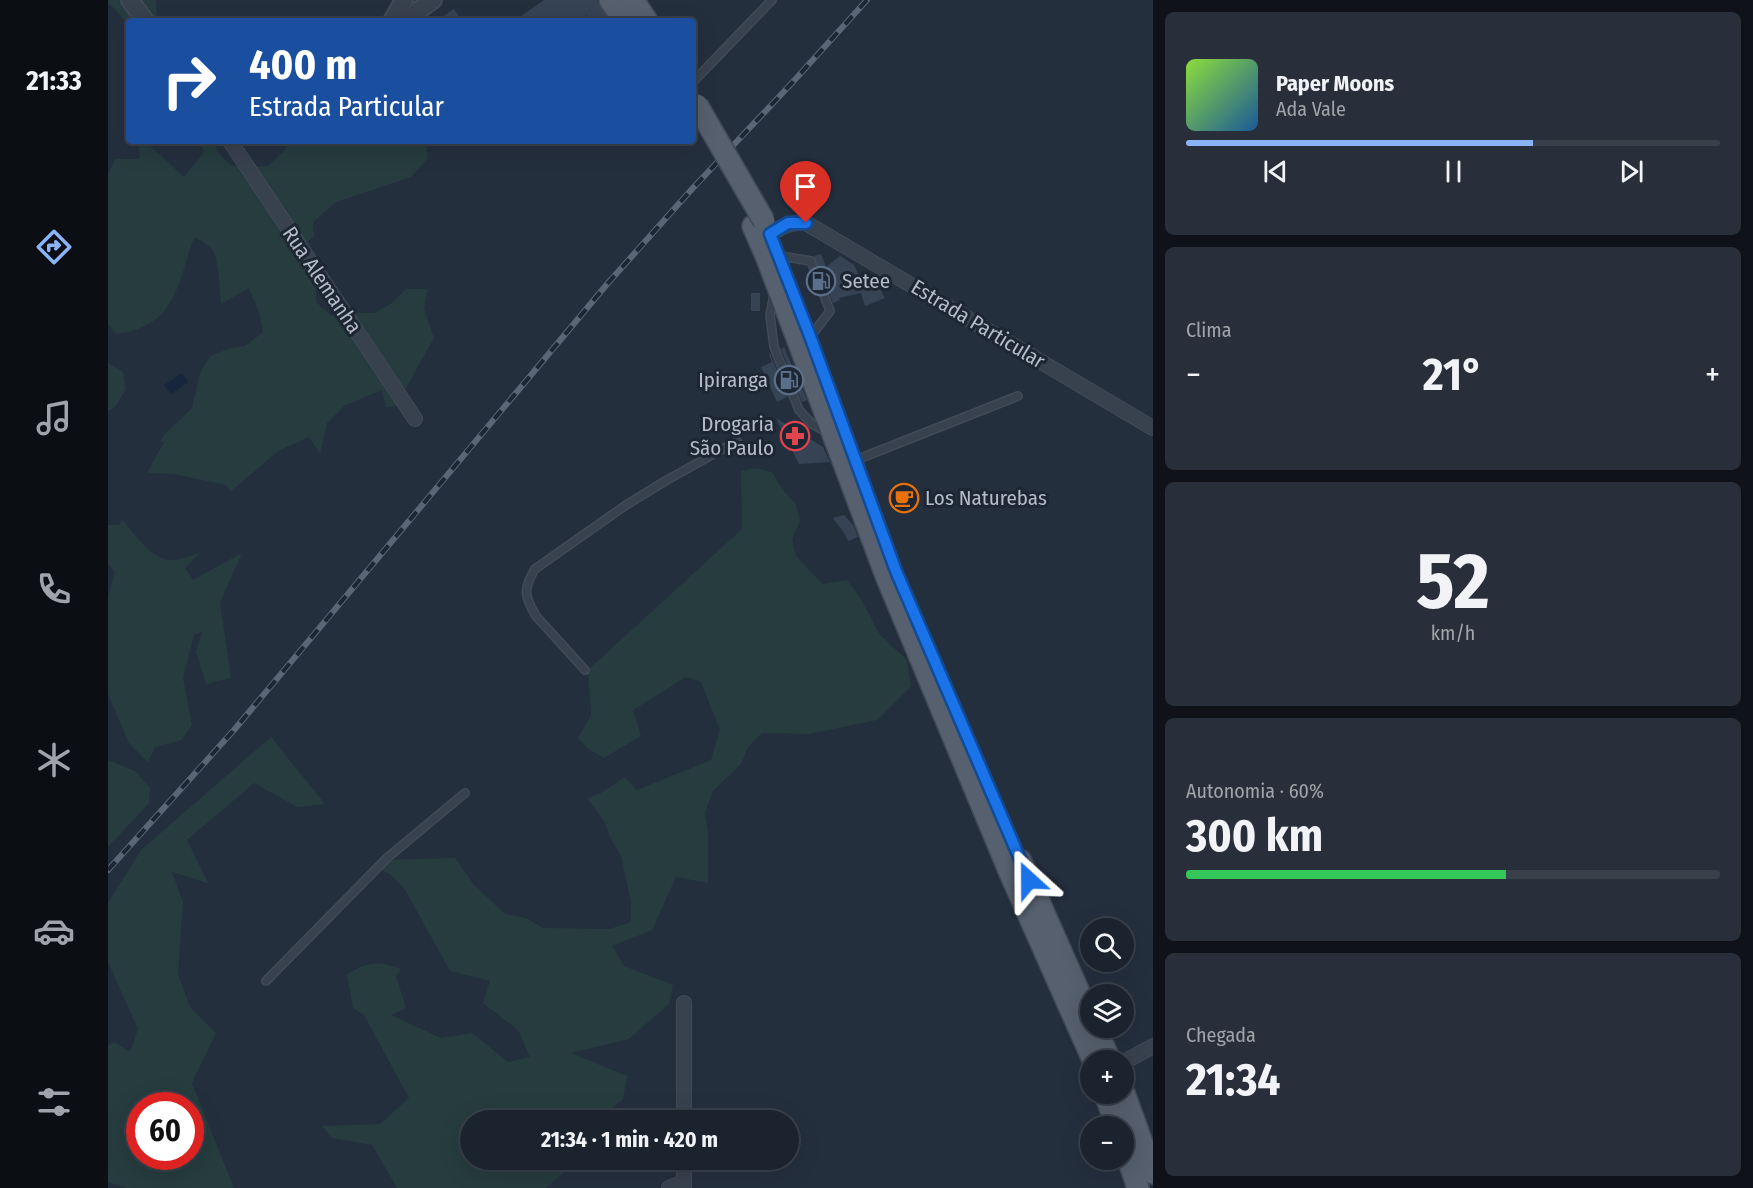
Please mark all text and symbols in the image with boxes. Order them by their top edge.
text: 400 m [249,40,357,90]
icon: right [150,42,228,120]
text: 21:33 [26,65,82,97]
text: Paper Moons [1276,70,1394,97]
text: Estrada Particular [249,91,444,123]
text: Ada Vale [1276,97,1346,121]
icon: previous [1259,155,1292,188]
icon: pause [1437,155,1470,188]
icon: next [1615,155,1648,188]
pin [780,161,831,223]
icon: arrive [789,170,822,203]
street label: Rua Alemanha [277,222,367,338]
icon: directions [33,226,75,268]
fuel station icon: Setee [805,265,837,297]
place label: Setee [842,268,890,294]
street label: Estrada Particular [906,274,1050,375]
text: Clima [1186,318,1231,342]
text: 21° [1423,348,1483,402]
text: − [1186,355,1201,395]
text: + [1705,355,1720,395]
fuel station icon: Ipiranga [773,364,805,396]
place label: Ipiranga [698,367,768,393]
icon: music [33,397,75,439]
place label: Drogaria São Paulo [690,411,774,461]
pharmacy icon: Drogaria São Paulo [779,420,811,452]
cafe icon: Los Naturebas [888,482,920,514]
place label: Los Naturebas [925,485,1047,511]
text: 52 [1416,535,1490,629]
icon: phone [33,568,75,610]
text: km/h [1431,621,1475,645]
icon: climate [33,739,75,781]
text: Autonomia · 60% [1186,779,1324,803]
text: 300 km [1186,809,1323,863]
position arrow [997,848,1061,912]
icon: car [33,910,75,952]
map controls [1080,918,1134,1170]
button: search [1080,918,1134,972]
button: layers [1080,984,1134,1038]
text: Chegada [1186,1023,1256,1047]
button: + [1080,1050,1134,1104]
text: 21:34 [1186,1053,1280,1107]
icon: filters [33,1081,75,1123]
speed limit sign: 60 [126,1092,204,1170]
button: − [1080,1116,1134,1170]
text: 21:34 · 1 min · 420 m [541,1126,718,1153]

